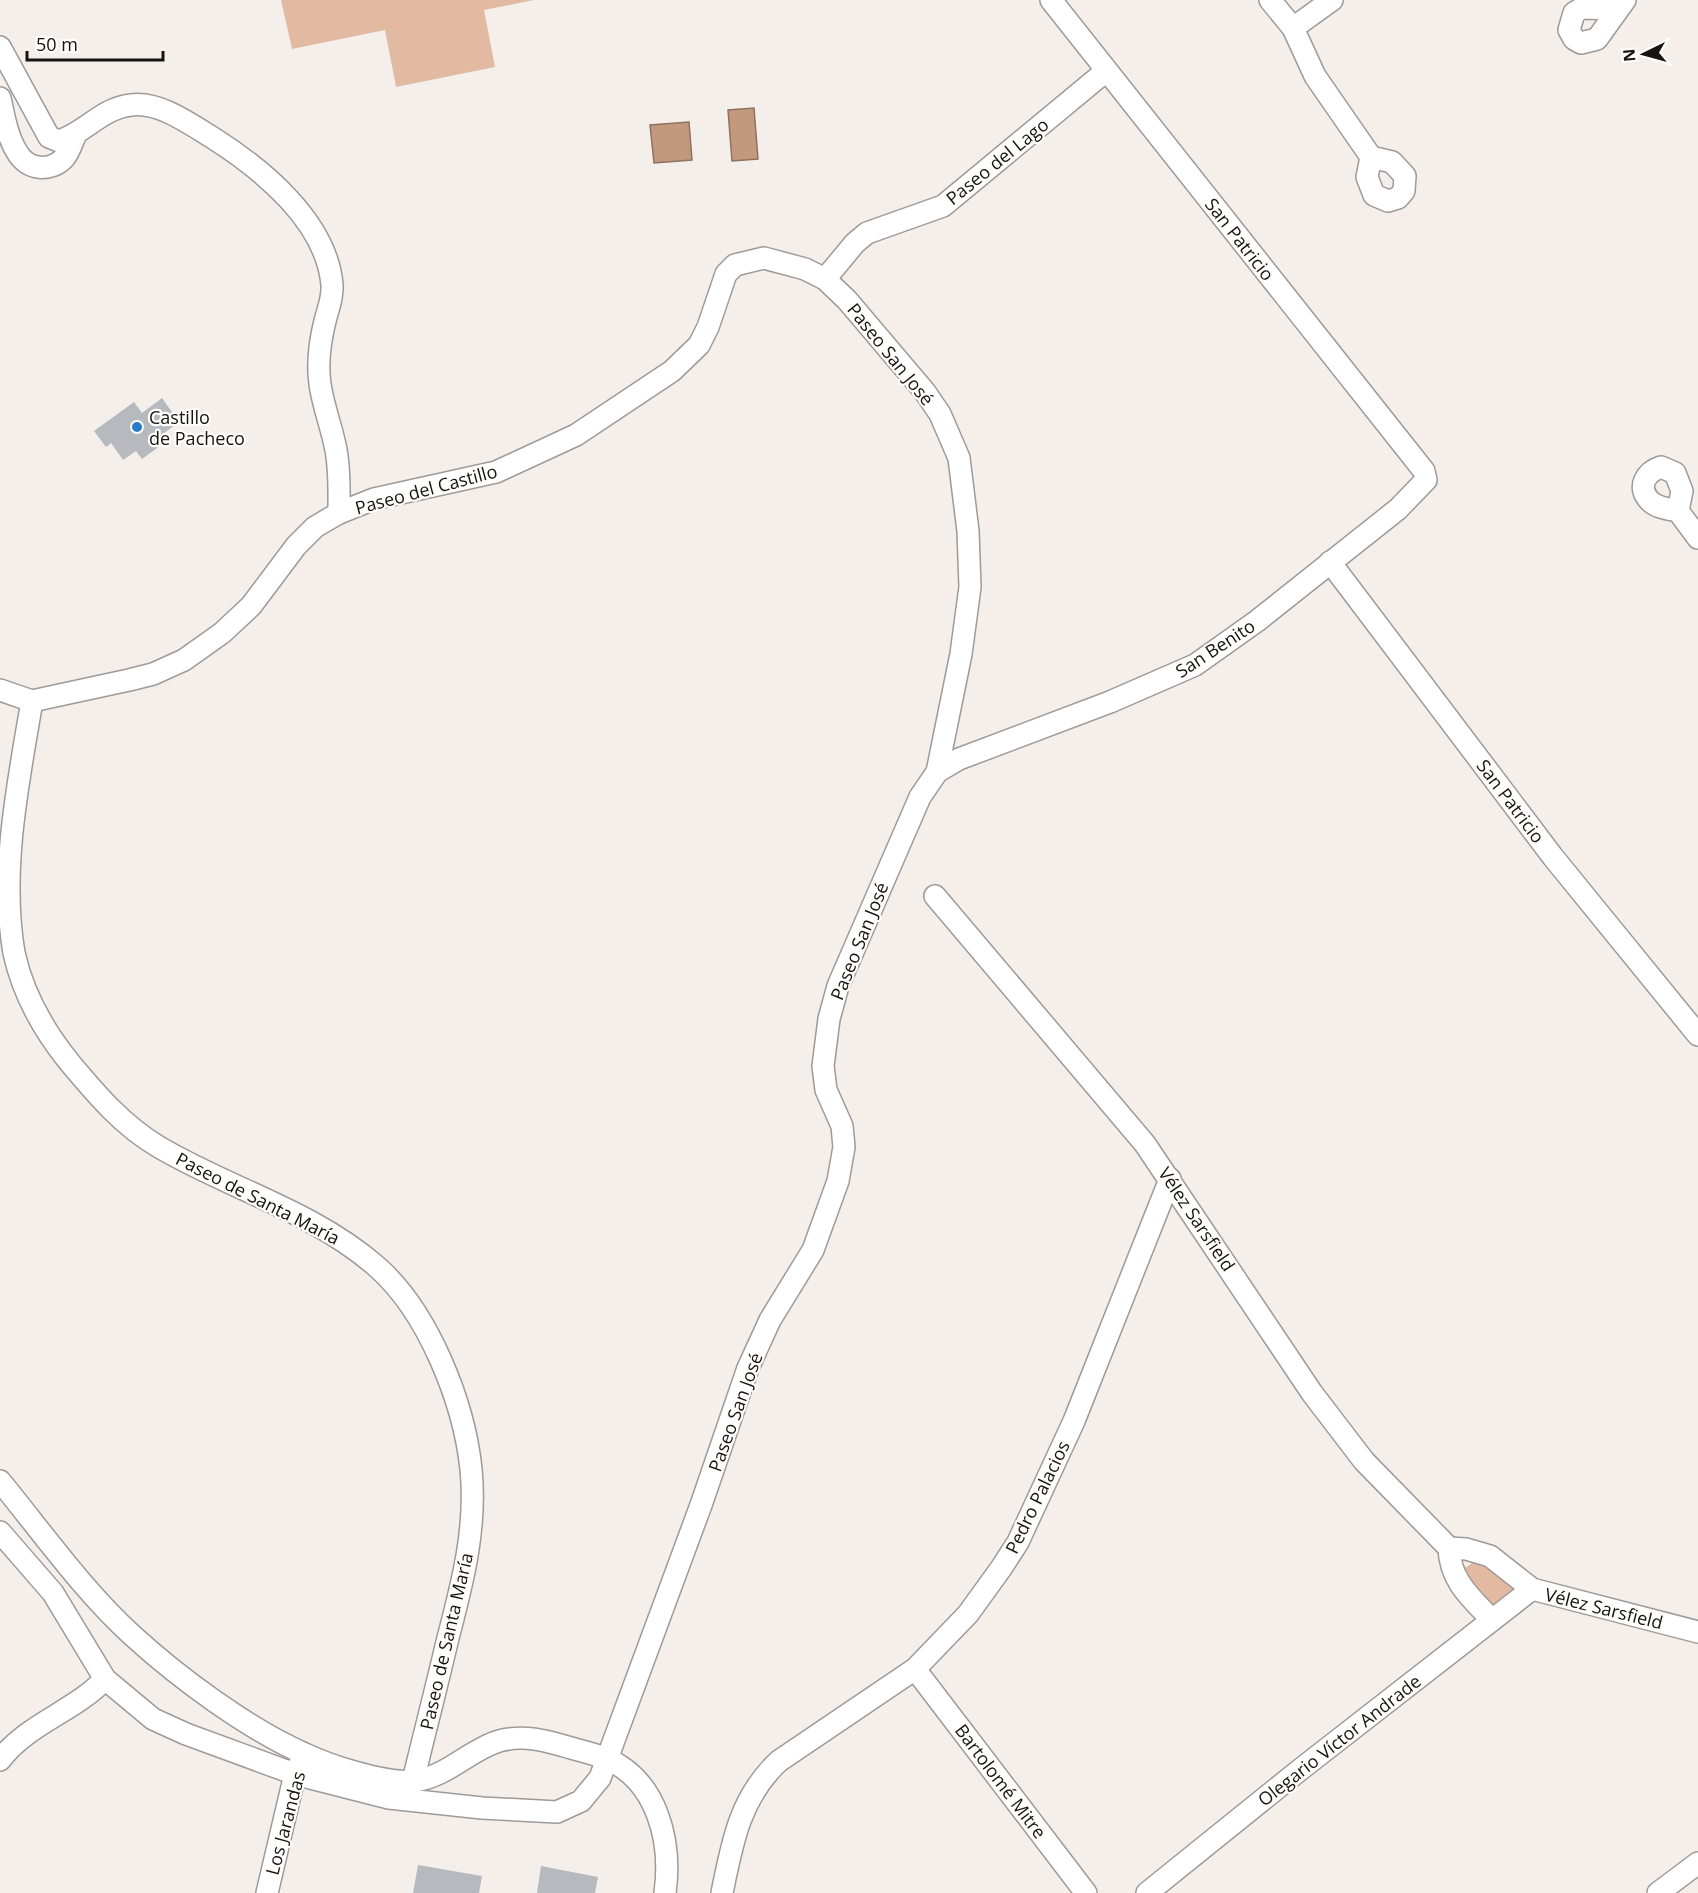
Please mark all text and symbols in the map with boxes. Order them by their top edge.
scale bar [27,24,164,62]
north arrow [1614,24,1674,84]
text: 50 m [36,32,78,56]
text: N [1618,48,1641,63]
street label: Paseo del Lago [941,112,1053,210]
street label: San Patricio [1200,193,1280,285]
street label: Paseo San José [842,298,940,410]
place label: Castillo de Pacheco [149,405,245,450]
marker: Castillo de Pacheco [130,420,144,434]
street label: Paseo del Castillo [352,458,500,520]
street label: San Benito [1171,613,1259,683]
street label: San Patricio [1472,754,1550,848]
street label: Paseo San José [824,879,894,1003]
street label: Paseo de Santa María [172,1146,344,1250]
street label: Vélez Sarsfield [1153,1162,1241,1276]
street label: Paseo San José [702,1349,768,1475]
street label: Pedro Palacios [999,1437,1075,1557]
street label: Paseo de Santa María [414,1550,478,1732]
street label: Vélez Sarsfield [1543,1582,1665,1634]
street label: Olegario Víctor Andrade [1252,1669,1426,1811]
street label: Bartolomé Mitre [950,1719,1052,1843]
street label: Los Jarandas [260,1769,310,1877]

